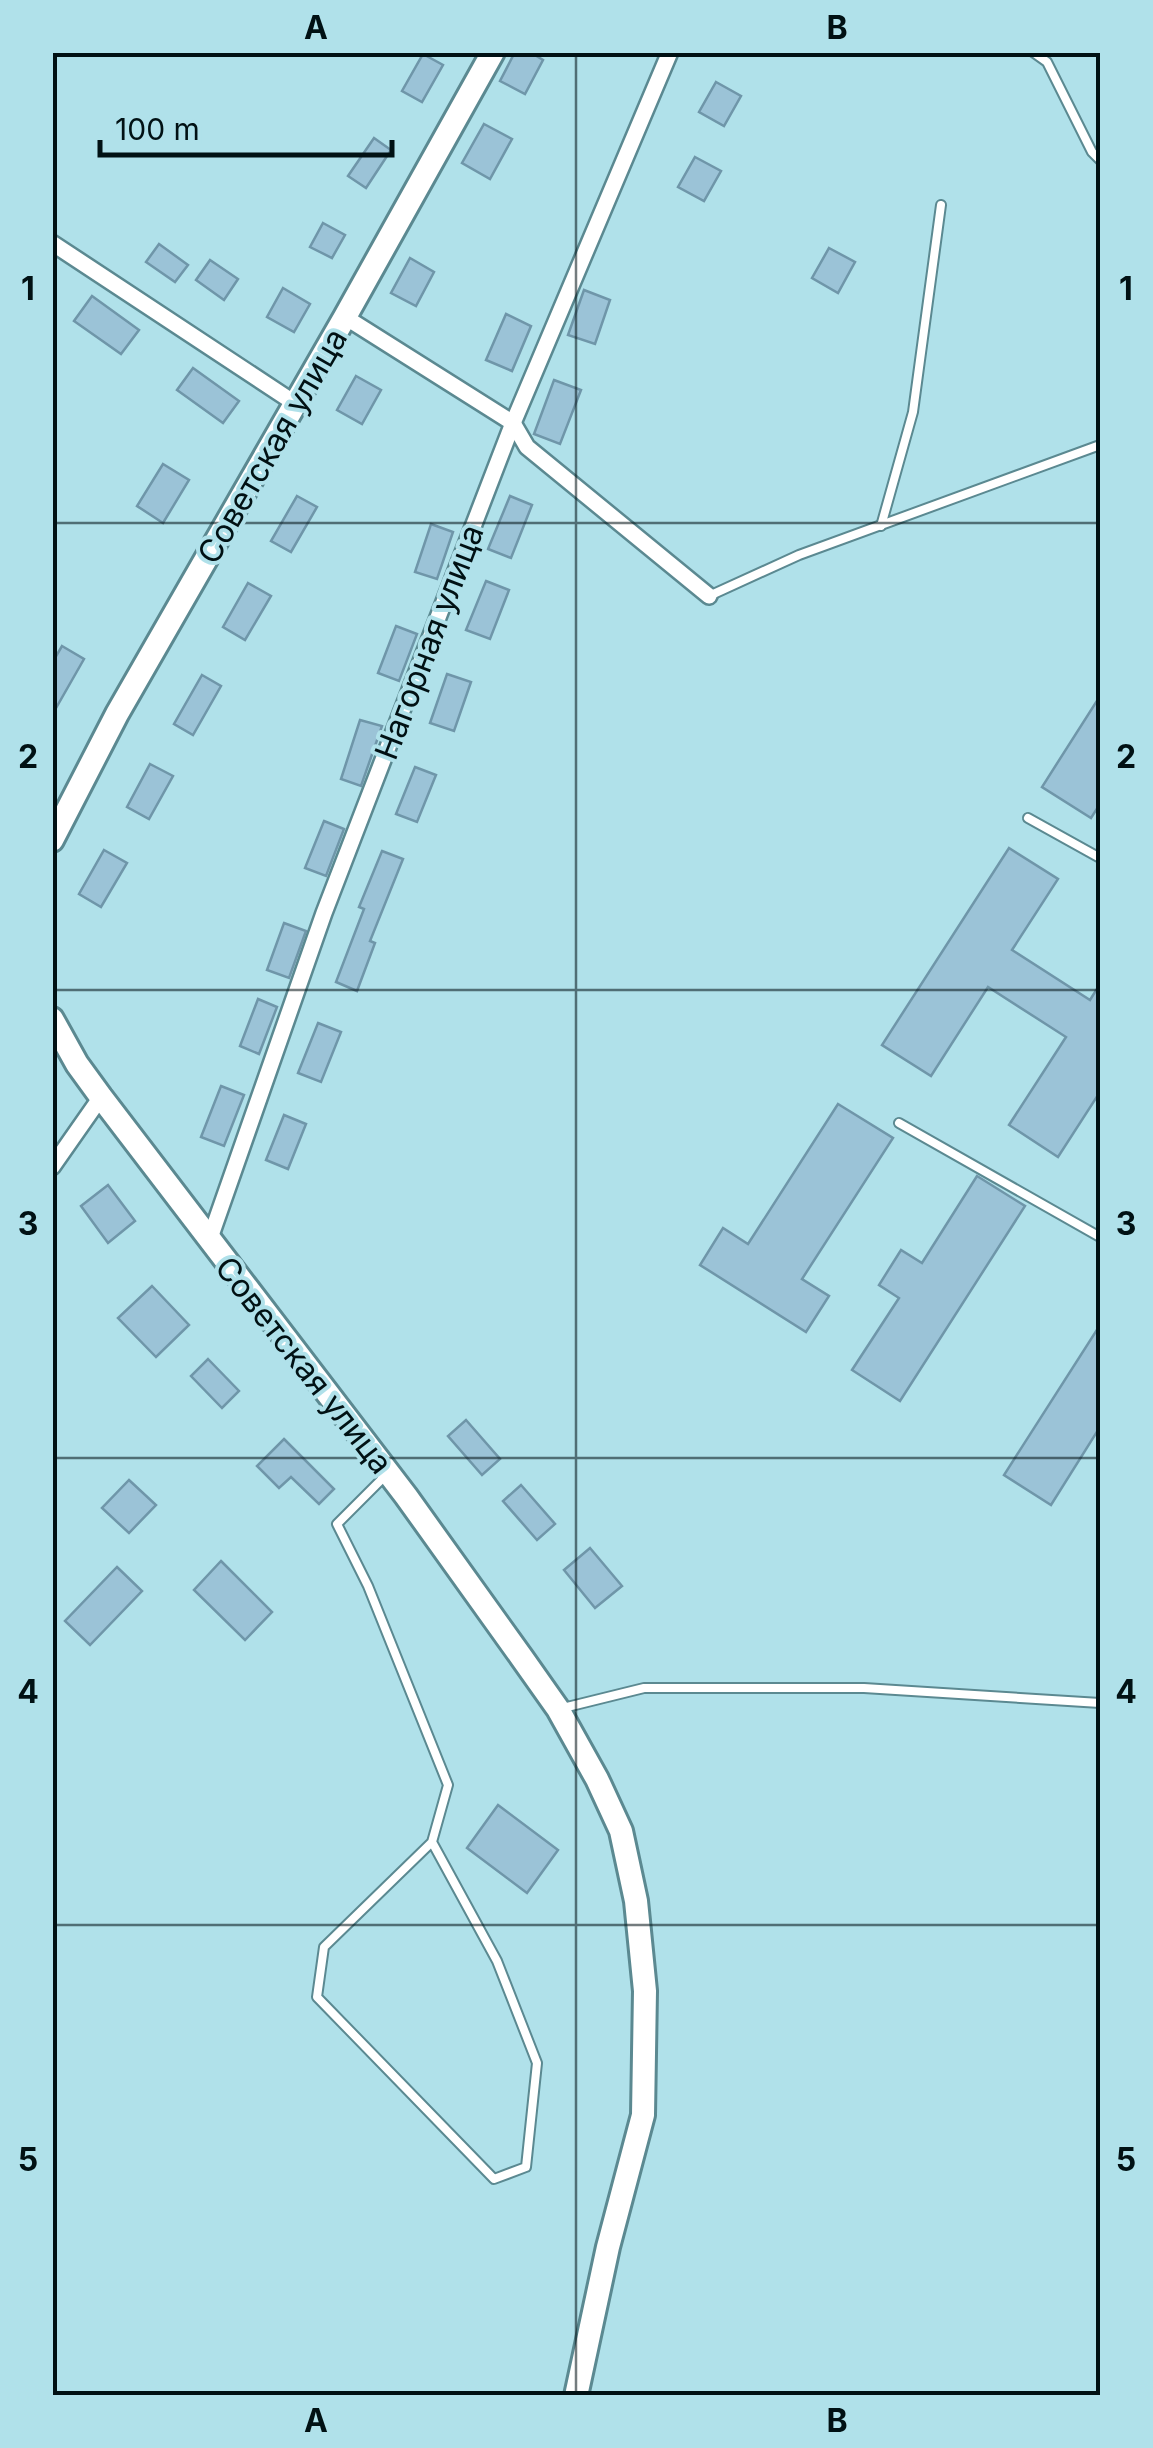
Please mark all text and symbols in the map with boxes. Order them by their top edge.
text: A [304,8,328,47]
text: B [826,8,848,47]
scale bar [100,95,392,157]
text: 100 m [115,111,200,147]
text: 1 [21,269,35,308]
text: 1 [1119,269,1133,308]
street label: Советская улица [189,322,355,570]
street label: Нагорная улица [366,519,492,765]
text: 2 [18,737,38,776]
text: 2 [1116,737,1136,776]
text: 3 [18,1204,38,1243]
text: 3 [1116,1204,1136,1243]
street label: Советская улица [207,1249,401,1481]
text: 4 [17,1672,39,1711]
text: 4 [1115,1672,1137,1711]
text: 5 [18,2140,38,2179]
text: 5 [1116,2140,1136,2179]
text: A [304,2401,328,2440]
text: B [826,2401,848,2440]

